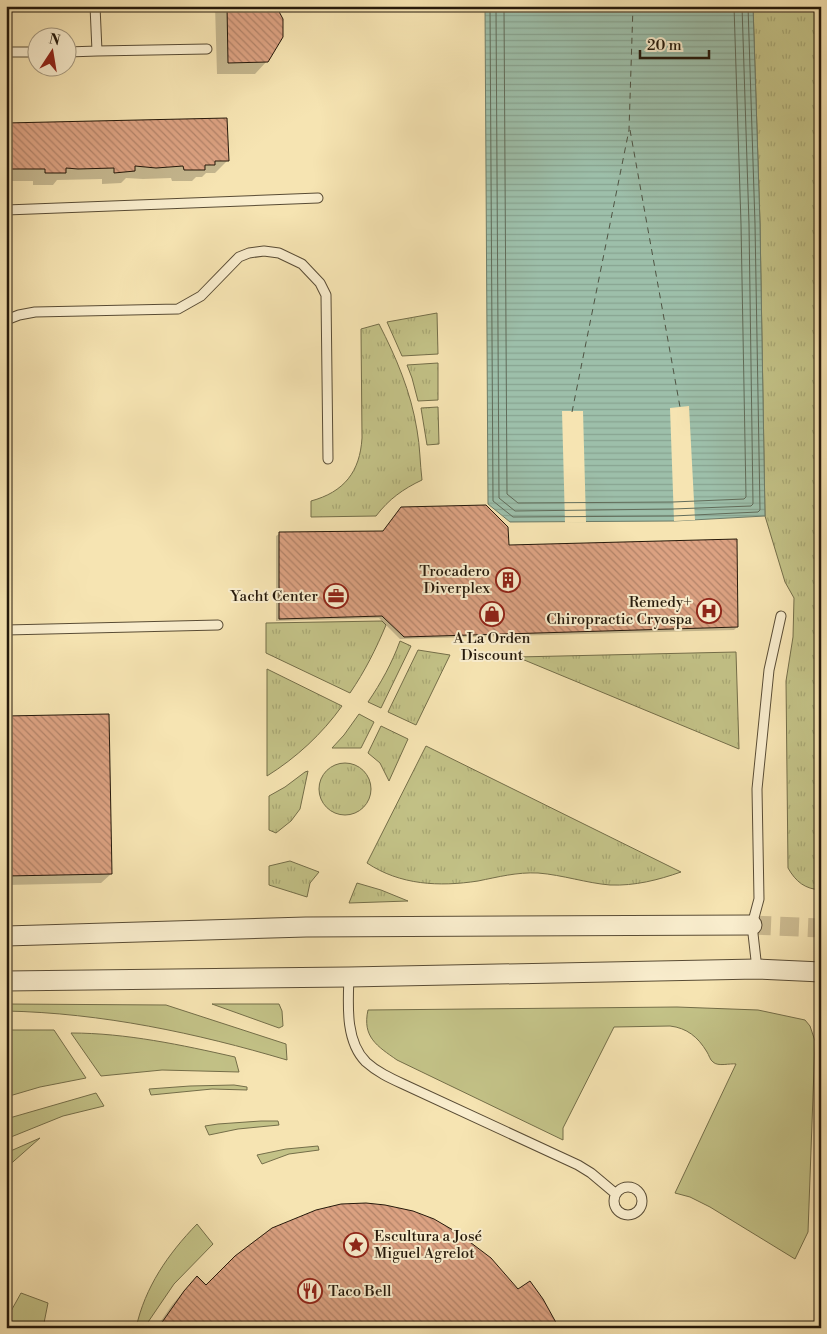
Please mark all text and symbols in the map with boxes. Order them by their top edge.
north arrow [28,28,78,78]
scale bar [640,28,708,60]
text: N [47,30,62,50]
text: 20 m [647,36,682,55]
place label: Trocadero Diverplex [419,562,490,598]
building icon: Trocadero Diverplex [495,567,521,593]
office icon: Yacht Center [323,583,349,609]
place label: Yacht Center [229,587,319,606]
place label: Remedy+ Chiropractic Cryospa [546,593,692,629]
hospital icon: Remedy+ Chiropractic Cryospa [696,598,722,624]
shop icon: A La Orden Discount [479,601,505,627]
place label: A La Orden Discount [452,629,531,665]
place label: Escultura a José Miguel Agrelot [374,1227,482,1263]
place icon: Escultura a José Miguel Agrelot [343,1232,369,1258]
restaurant icon: Taco Bell [297,1278,323,1304]
place label: Taco Bell [328,1282,392,1301]

